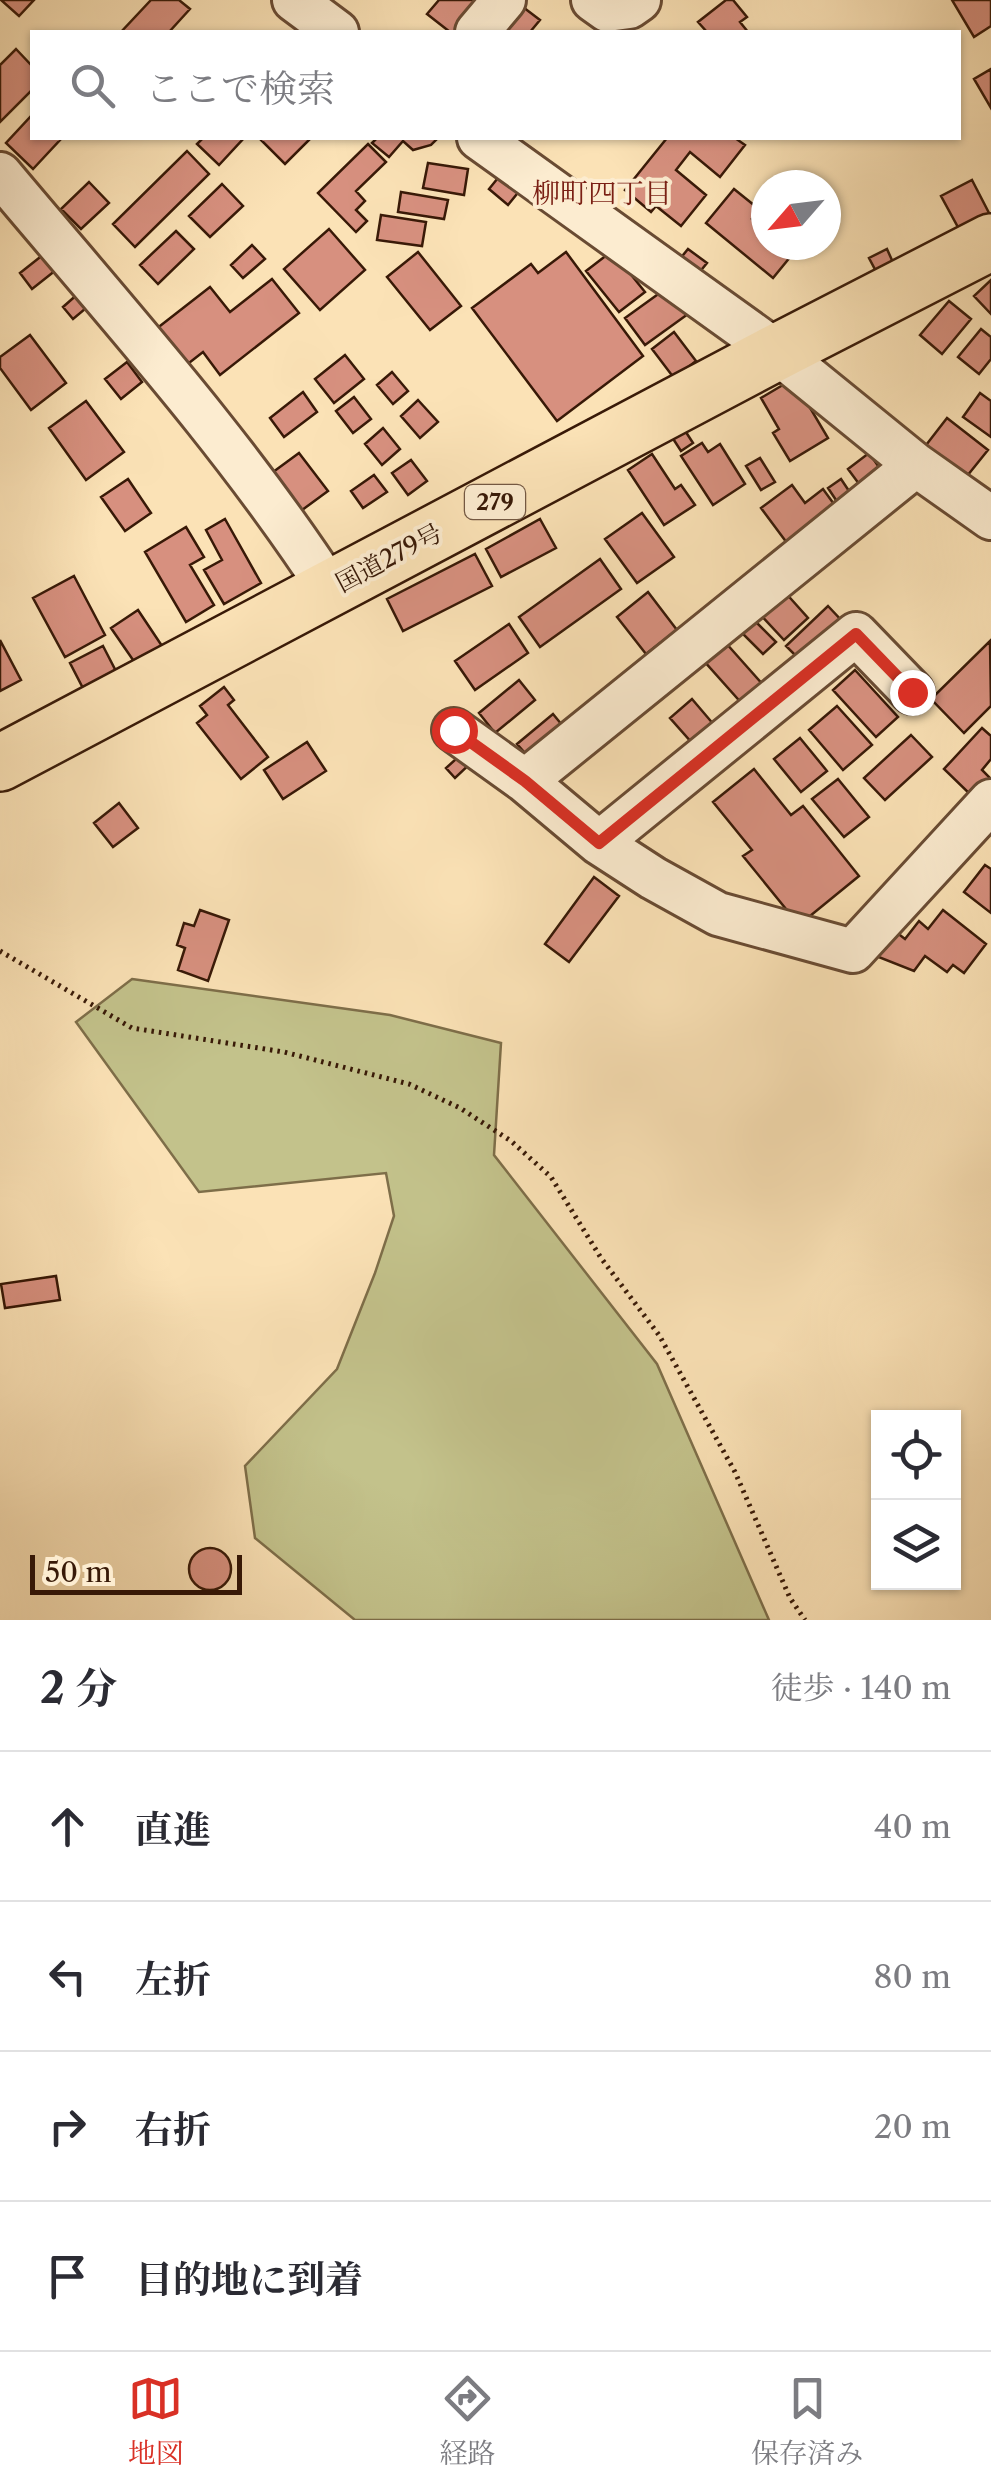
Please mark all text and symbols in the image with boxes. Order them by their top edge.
search box [30,30,961,140]
icon: search [65,58,120,113]
text: ここで検索 [145,65,335,112]
north arrow [751,170,841,260]
district label: 柳町四丁目 [532,176,672,210]
road number: 279 [465,485,525,519]
street label: 国道279号 [330,517,448,599]
route end [890,670,936,716]
route start [432,708,478,754]
map controls [871,1410,961,1590]
button: locate [871,1410,961,1500]
button: layers [871,1500,961,1590]
scale bar [30,1550,242,1594]
text: 50 m [45,1555,112,1589]
text: 2 分 [40,1662,117,1714]
text: 徒歩 · 140 m [770,1668,951,1707]
icon: ahead [40,1799,95,1854]
text: 直進 [135,1806,211,1853]
text: 40 m [874,1807,951,1846]
icon: left [40,1949,95,2004]
text: 左折 [135,1956,211,2003]
text: 80 m [873,1957,951,1996]
icon: right [40,2099,95,2154]
text: 右折 [135,2106,211,2153]
text: 20 m [874,2107,951,2146]
icon: arrive [40,2249,95,2304]
text: 目的地に到着 [135,2256,363,2303]
tab: 地図 [128,2371,184,2471]
tab: 経路 [439,2371,495,2471]
tab: 保存済み [751,2371,863,2471]

